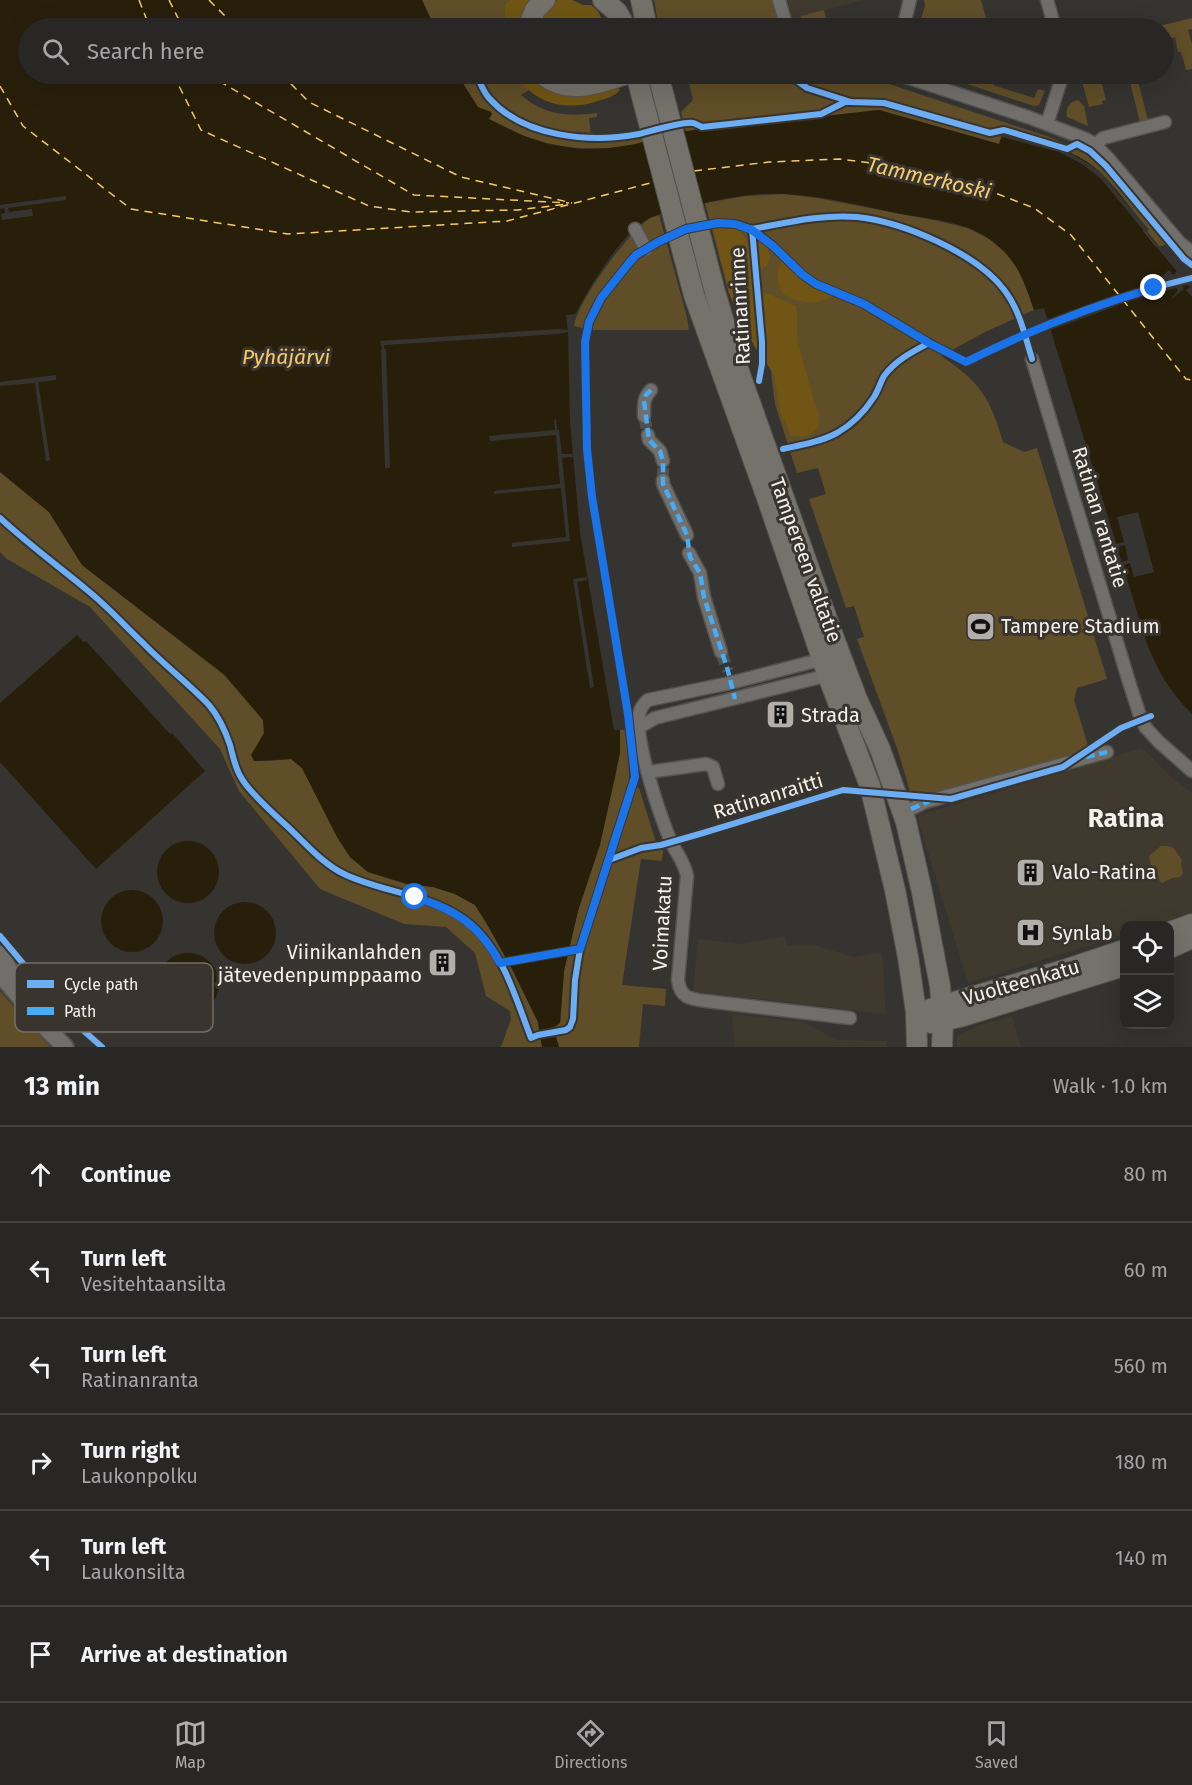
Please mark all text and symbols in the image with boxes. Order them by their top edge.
search box [18,18,1174,84]
icon: search [39,35,72,68]
text: Search here [87,38,205,65]
water label: Tammerkoski [864,151,994,205]
street label: Ratinanrinne [725,247,755,365]
route end [1140,274,1166,300]
water label: Pyhäjärvi [242,344,330,370]
street label: Ratinan rantatie [1067,443,1133,591]
street label: Tampereen valtatie [765,474,847,646]
sports icon: Tampere Stadium [964,610,996,642]
place label: Tampere Stadium [1001,614,1160,638]
building icon: Strada [764,699,796,731]
place label: Strada [801,703,860,727]
street label: Ratinanraitti [710,768,826,824]
district label: Ratina [1088,803,1164,834]
building icon: Valo-Ratina [1015,856,1047,888]
place label: Valo-Ratina [1052,860,1157,884]
street label: Voimakatu [648,875,676,971]
route start [401,883,427,909]
hospital icon: Synlab [1015,917,1047,949]
place label: Synlab [1052,921,1113,945]
map controls [1120,921,1174,1029]
button: locate [1120,921,1174,975]
place label: Viinikanlahden jätevedenpumppaamo [217,940,422,987]
building icon: Viinikanlahden jätevedenpumppaamo [427,947,459,979]
street label: Vuolteenkatu [960,954,1082,1010]
legend [15,963,213,1032]
text: Cycle path [64,975,138,994]
button: layers [1120,975,1174,1029]
text: Path [64,1002,96,1021]
text: 13 min [24,1071,100,1102]
text: Walk · 1.0 km [1053,1074,1168,1098]
icon: ahead [24,1158,57,1191]
text: Continue [81,1161,171,1188]
text: 80 m [1123,1162,1168,1186]
text: Turn left [81,1245,166,1272]
icon: left [24,1254,57,1287]
text: 60 m [1124,1258,1168,1282]
text: Vesitehtaansilta [81,1272,226,1296]
text: Turn left [81,1341,166,1368]
icon: left [24,1350,57,1383]
text: 560 m [1114,1354,1168,1378]
text: Ratinanranta [81,1368,199,1392]
text: Turn right [81,1437,180,1464]
icon: right [24,1446,57,1479]
text: 180 m [1115,1450,1168,1474]
text: Laukonpolku [81,1464,198,1488]
text: Turn left [81,1533,166,1560]
icon: left [24,1542,57,1575]
text: 140 m [1115,1546,1168,1570]
text: Laukonsilta [81,1560,186,1584]
icon: arrive [24,1638,57,1671]
text: Arrive at destination [81,1641,288,1668]
tab: Map [174,1717,207,1772]
tab: Directions [554,1717,628,1772]
tab: Saved [975,1717,1018,1772]

